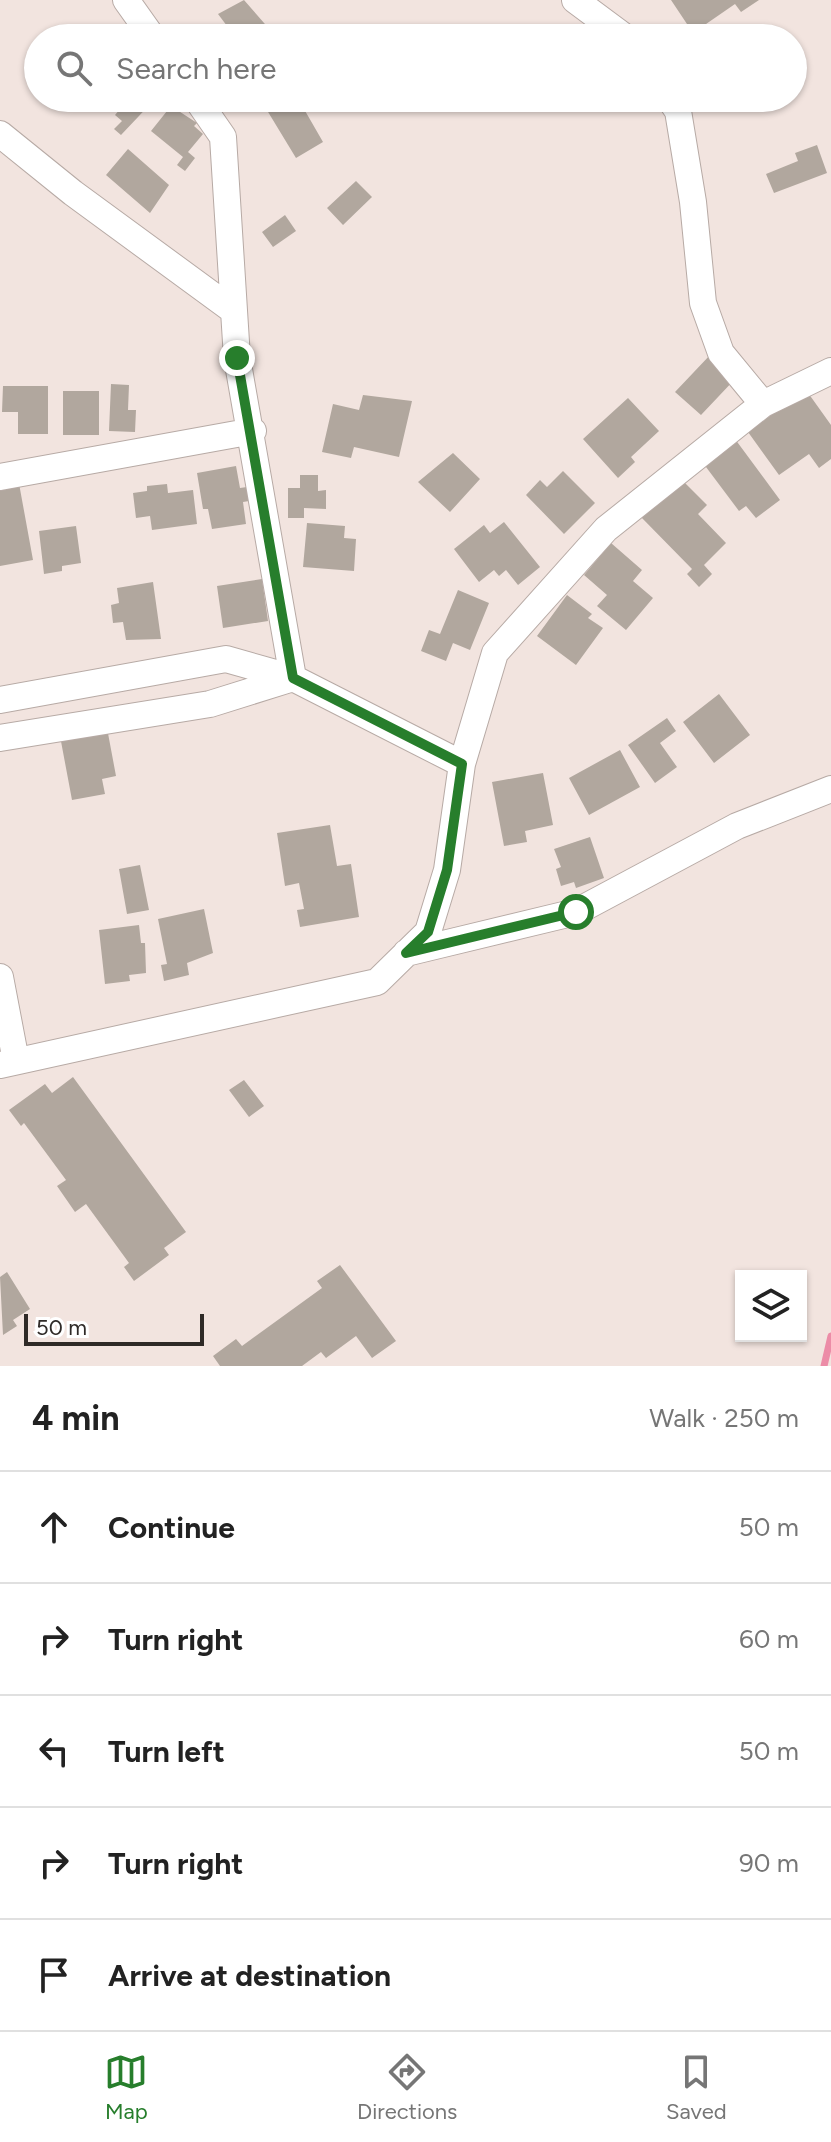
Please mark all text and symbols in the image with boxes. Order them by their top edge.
search box [24,24,807,112]
icon: search [52,46,96,90]
text: Search here [116,50,276,87]
route end [219,340,255,376]
route start [558,894,594,930]
map controls [735,1270,807,1342]
button: layers [735,1270,807,1342]
scale bar [24,1310,204,1346]
text: 50 m [36,1314,87,1341]
text: 4 min [32,1398,119,1439]
text: Walk · 250 m [649,1402,799,1434]
icon: ahead [32,1505,76,1549]
text: Continue [108,1509,235,1546]
text: 50 m [739,1511,799,1543]
icon: right [32,1617,76,1661]
text: Turn right [108,1621,243,1658]
text: 60 m [739,1623,799,1655]
icon: left [32,1729,76,1773]
text: Turn left [108,1733,225,1770]
text: 50 m [739,1735,799,1767]
icon: right [32,1841,76,1885]
text: Turn right [108,1845,243,1882]
text: 90 m [739,1847,799,1879]
icon: arrive [32,1953,76,1997]
text: Arrive at destination [108,1957,391,1994]
tab: Map [104,2050,148,2125]
tab: Directions [357,2050,457,2125]
tab: Saved [666,2050,727,2125]

